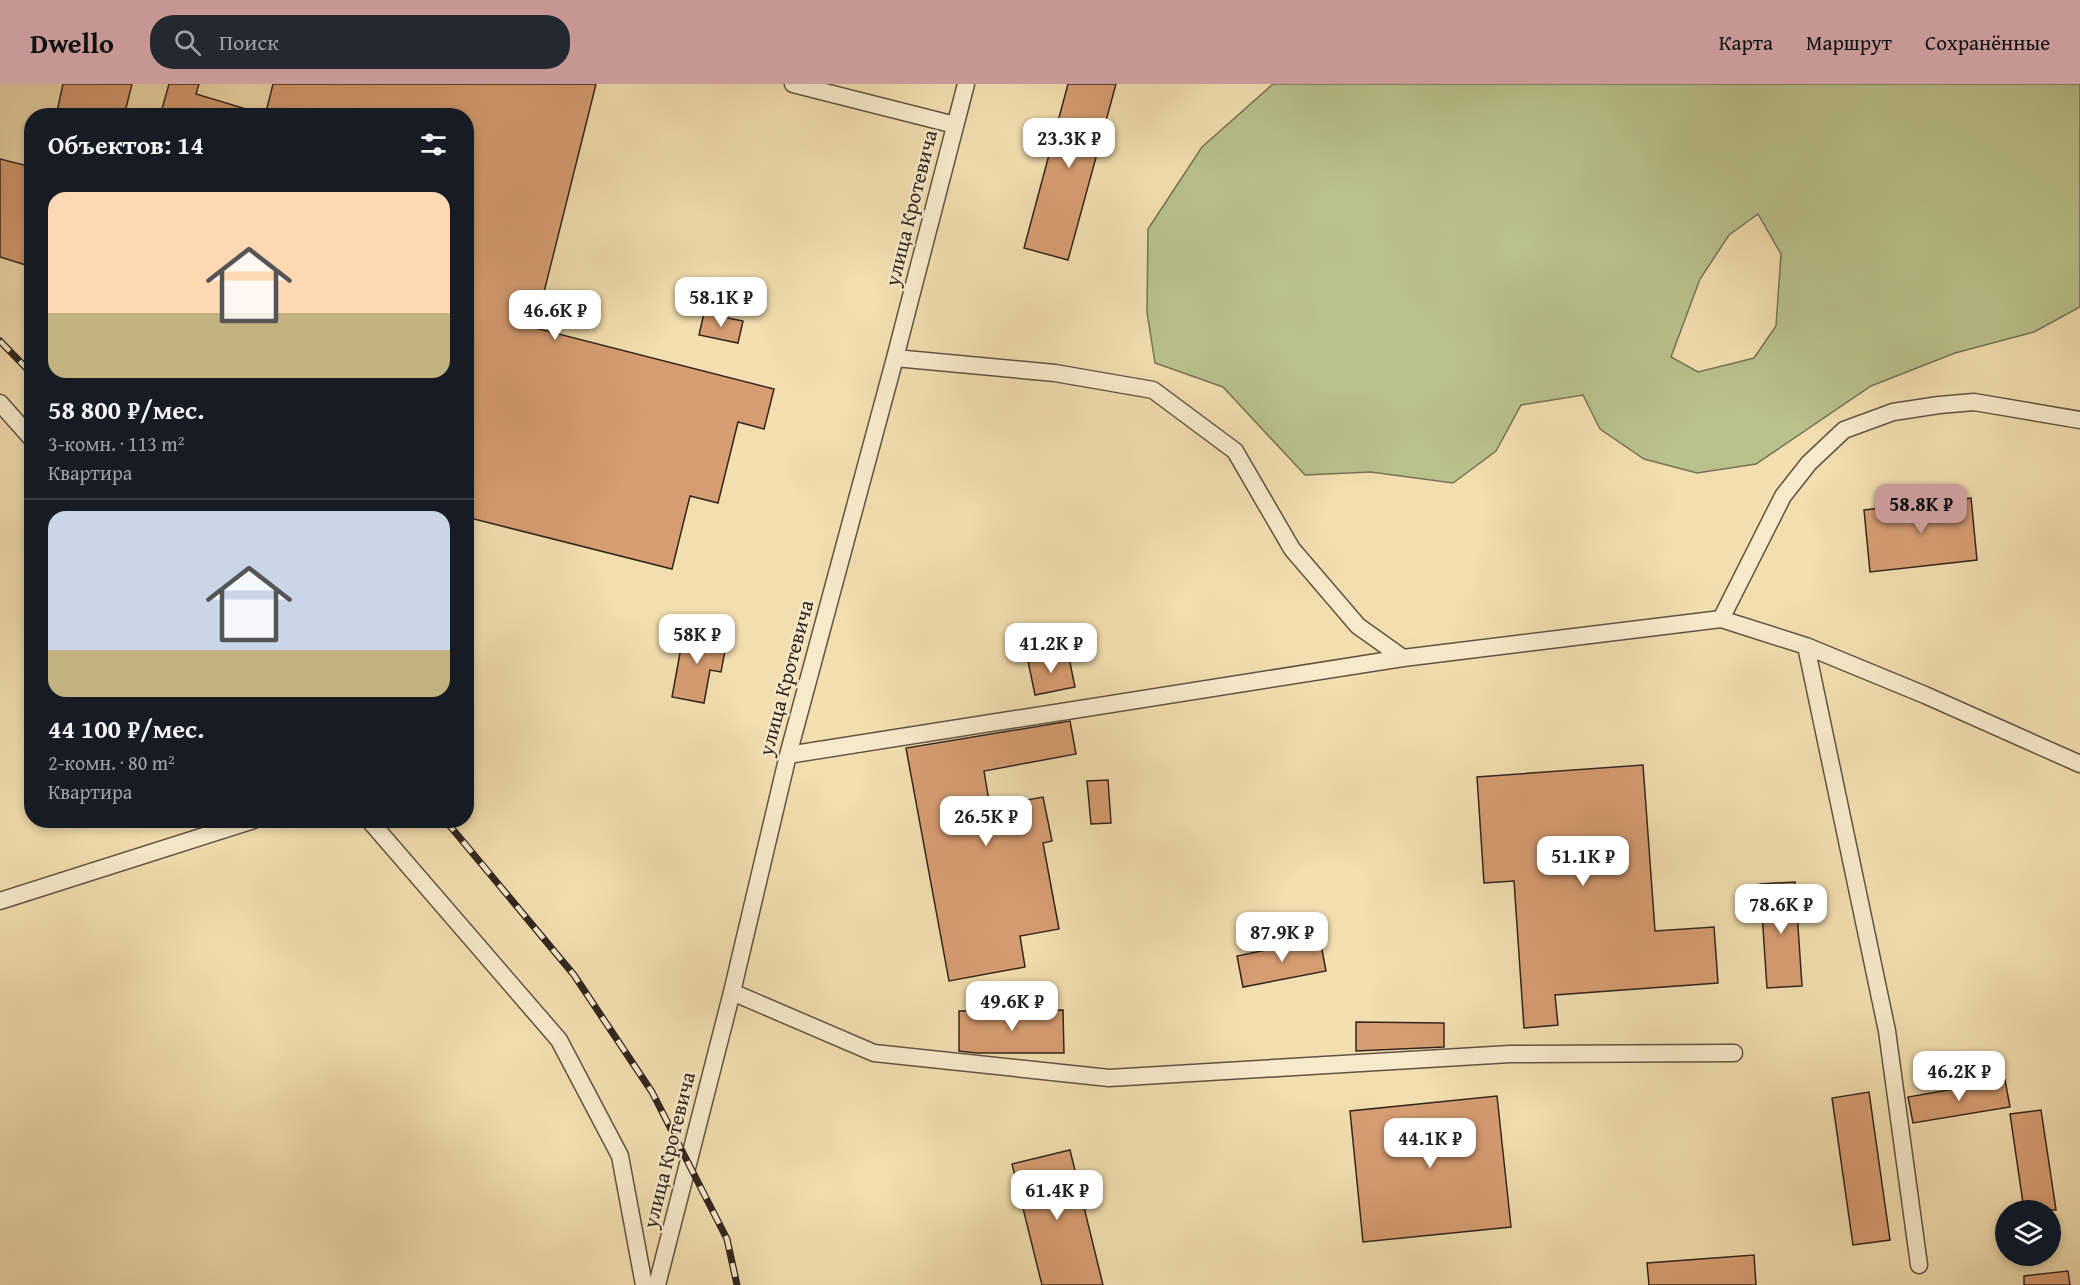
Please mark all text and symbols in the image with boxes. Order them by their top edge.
search box [150,15,570,69]
text: Dwello [30,22,114,63]
icon: search [171,26,204,59]
text: Поиск [219,26,279,58]
text: Карта [1719,27,1773,58]
text: Маршрут [1806,27,1892,58]
text: Сохранённые [1925,27,2050,58]
pin: 23.3K ₽ [1014,118,1124,169]
text: 23.3K ₽ [1037,123,1101,152]
text: Объектов: 14 [48,125,204,164]
street label: улица Кротевича [876,126,945,290]
icon: filters [417,128,450,161]
icon: home [195,231,303,339]
pin: 58.1K ₽ [666,277,776,328]
text: 58.1K ₽ [689,282,753,311]
pin: 46.6K ₽ [500,290,610,341]
text: 46.6K ₽ [523,295,587,324]
text: 58 800 ₽/мес. [48,390,204,429]
text: 3-комн. · 113 m² [48,429,184,458]
text: Квартира [48,458,132,487]
pin: 58.8K ₽ [1866,484,1976,535]
text: 58.8K ₽ [1889,489,1953,518]
icon: home [195,550,303,658]
street label: улица Кротевича [750,596,821,760]
pin: 58K ₽ [655,614,739,665]
text: 58K ₽ [673,619,721,648]
pin: 41.2K ₽ [996,623,1106,674]
text: 41.2K ₽ [1019,628,1083,657]
text: 44 100 ₽/мес. [48,709,204,748]
text: 2-комн. · 80 m² [48,748,175,777]
text: Квартира [48,777,132,806]
pin: 26.5K ₽ [931,796,1041,847]
text: 26.5K ₽ [954,801,1018,830]
pin: 51.1K ₽ [1528,836,1638,887]
text: 51.1K ₽ [1551,841,1615,870]
pin: 78.6K ₽ [1726,884,1836,935]
text: 78.6K ₽ [1749,889,1813,918]
pin: 87.9K ₽ [1227,912,1337,963]
text: 87.9K ₽ [1250,917,1314,946]
pin: 49.6K ₽ [957,981,1067,1032]
text: 49.6K ₽ [980,986,1044,1015]
pin: 46.2K ₽ [1904,1051,2014,1102]
text: 46.2K ₽ [1927,1056,1991,1085]
street label: улица Кротевича [634,1068,703,1232]
pin: 44.1K ₽ [1375,1118,1485,1169]
text: 44.1K ₽ [1398,1123,1462,1152]
pin: 61.4K ₽ [1002,1170,1112,1221]
text: 61.4K ₽ [1025,1175,1089,1204]
map controls [1995,1200,2061,1266]
button: layers [1995,1200,2061,1266]

